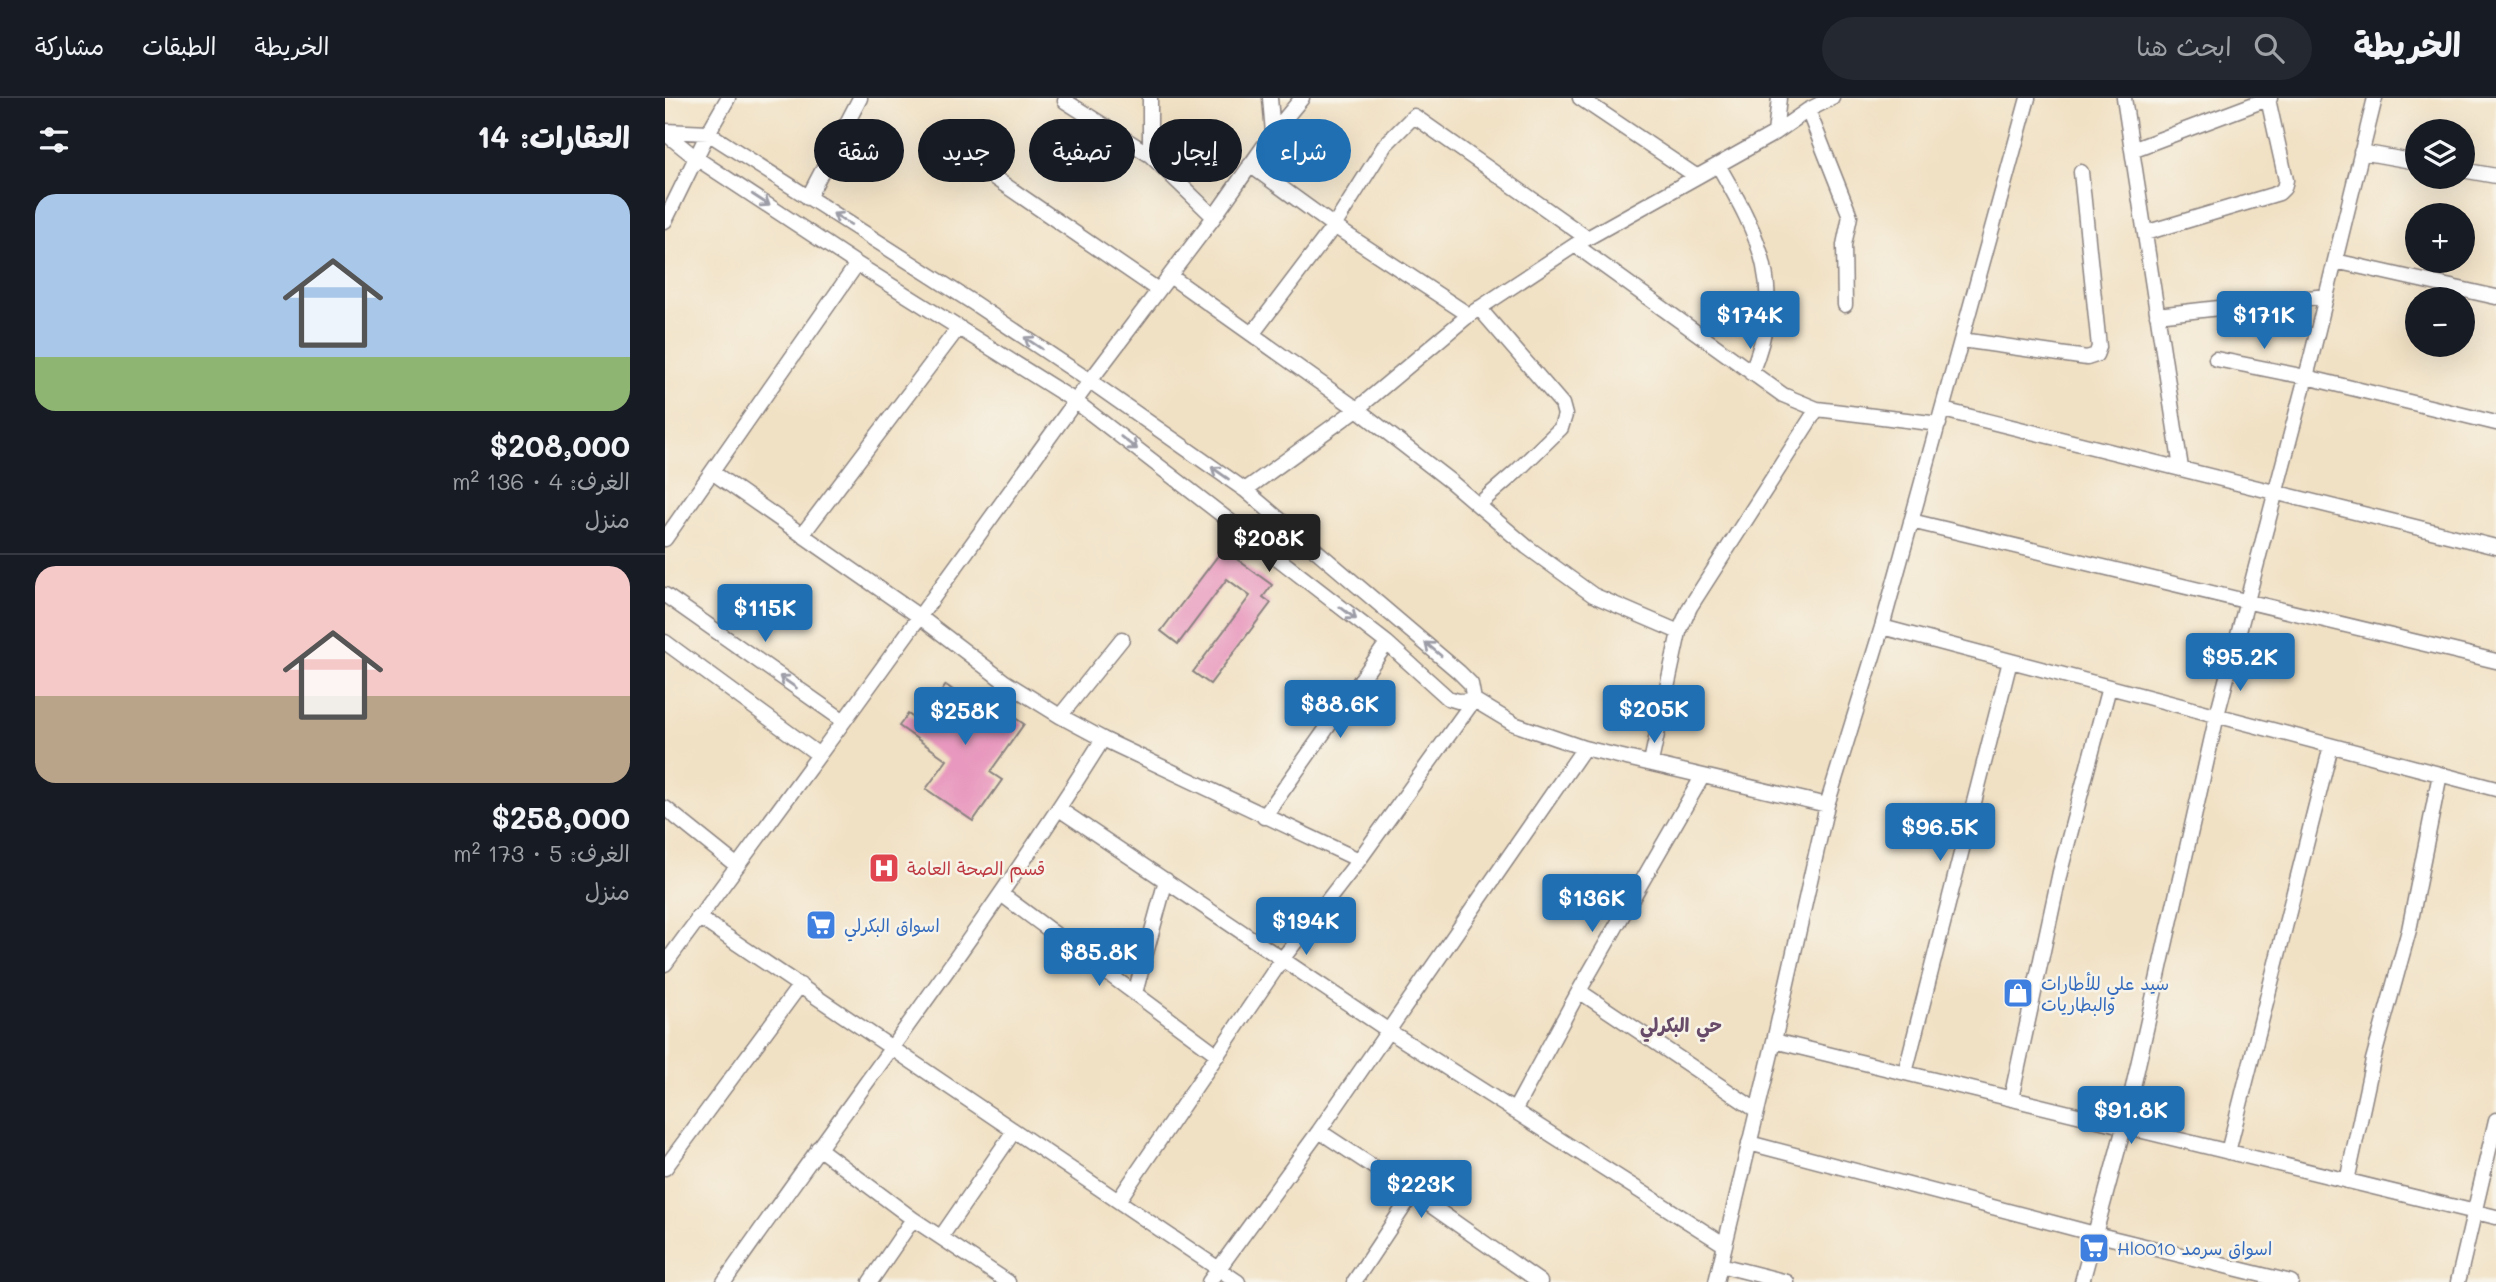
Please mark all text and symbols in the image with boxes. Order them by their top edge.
search box [1822,17,2312,80]
text: الخريطة [2354,22,2461,65]
text: ابحث هنا [2136,29,2232,63]
icon: search [2250,29,2288,67]
text: مشاركة [35,30,104,61]
text: الطبقات [142,30,217,61]
text: الخريطة [255,30,329,61]
text: العقارات: 14 [477,116,630,156]
chip: شقة [814,119,904,182]
chip: جديد [918,119,1015,182]
chip: تصفية [1029,119,1135,182]
chip: إيجار [1149,119,1242,182]
chip: شراء [1256,119,1351,182]
map controls [2405,119,2475,357]
button: layers [2405,119,2475,189]
icon: filters [35,121,73,159]
one-way arrow [751,193,770,208]
button: + [2405,203,2475,273]
one-way arrow [833,211,853,225]
icon: home [270,240,396,366]
button: − [2405,287,2475,357]
pin: $174K [1701,292,1799,351]
pin: $171K [2215,292,2313,351]
text: $174K [1717,299,1783,329]
text: $171K [2233,299,2295,329]
one-way arrow [1024,335,1043,350]
text: $208,000 [490,425,630,465]
one-way arrow [1119,436,1138,451]
one-way arrow [1211,465,1230,480]
text: الغرف: 4 · 136 m² [452,466,630,496]
text: منزل [585,504,630,534]
pin: $208K [1220,514,1318,574]
text: $208K [1233,522,1305,552]
pin: $115K [716,584,814,644]
text: $115K [733,592,797,622]
one-way arrow [1338,605,1356,620]
icon: home [270,612,396,738]
pin: $95.2K [2183,634,2297,693]
one-way arrow [1424,641,1442,657]
text: $95.2K [2202,641,2278,671]
one-way arrow [779,675,798,689]
pin: $88.6K [1283,680,1397,740]
pin: $205K [1605,686,1703,745]
pin: $258K [916,688,1014,747]
text: $88.6K [1301,688,1379,718]
text: $205K [1619,693,1689,723]
text: $258K [930,695,1000,725]
text: $258,000 [491,797,630,837]
pin: $96.5K [1883,804,1997,863]
text: $96.5K [1901,811,1979,841]
text: الغرف: 5 · 173 m² [453,838,630,868]
hospital icon: قسم الصحة العامة [867,851,901,885]
place label: قسم الصحة العامة [907,856,1045,883]
pin: $136K [1543,874,1641,934]
text: منزل [585,876,630,906]
text: $136K [1558,882,1626,912]
pin: $194K [1257,898,1355,957]
text: $194K [1272,905,1340,935]
supermarket icon: اسواق البكرلي [804,908,838,942]
place label: اسواق البكرلي [844,913,940,942]
pin: $85.8K [1042,928,1156,988]
text: $85.8K [1060,936,1138,966]
place label: سيد علي للأطارات والبطاريات [2041,971,2169,1016]
shop icon: سيد علي للأطارات والبطاريات [2001,976,2035,1010]
district label: حي البكرلي [1640,1012,1722,1042]
pin: $91.8K [2074,1086,2188,1146]
text: $91.8K [2094,1094,2168,1124]
pin: $223K [1372,1160,1470,1220]
text: $223K [1387,1168,1455,1198]
supermarket icon: Hl0010 اسواق سرمد [2077,1231,2111,1265]
place label: Hl0010 اسواق سرمد [2117,1236,2272,1260]

